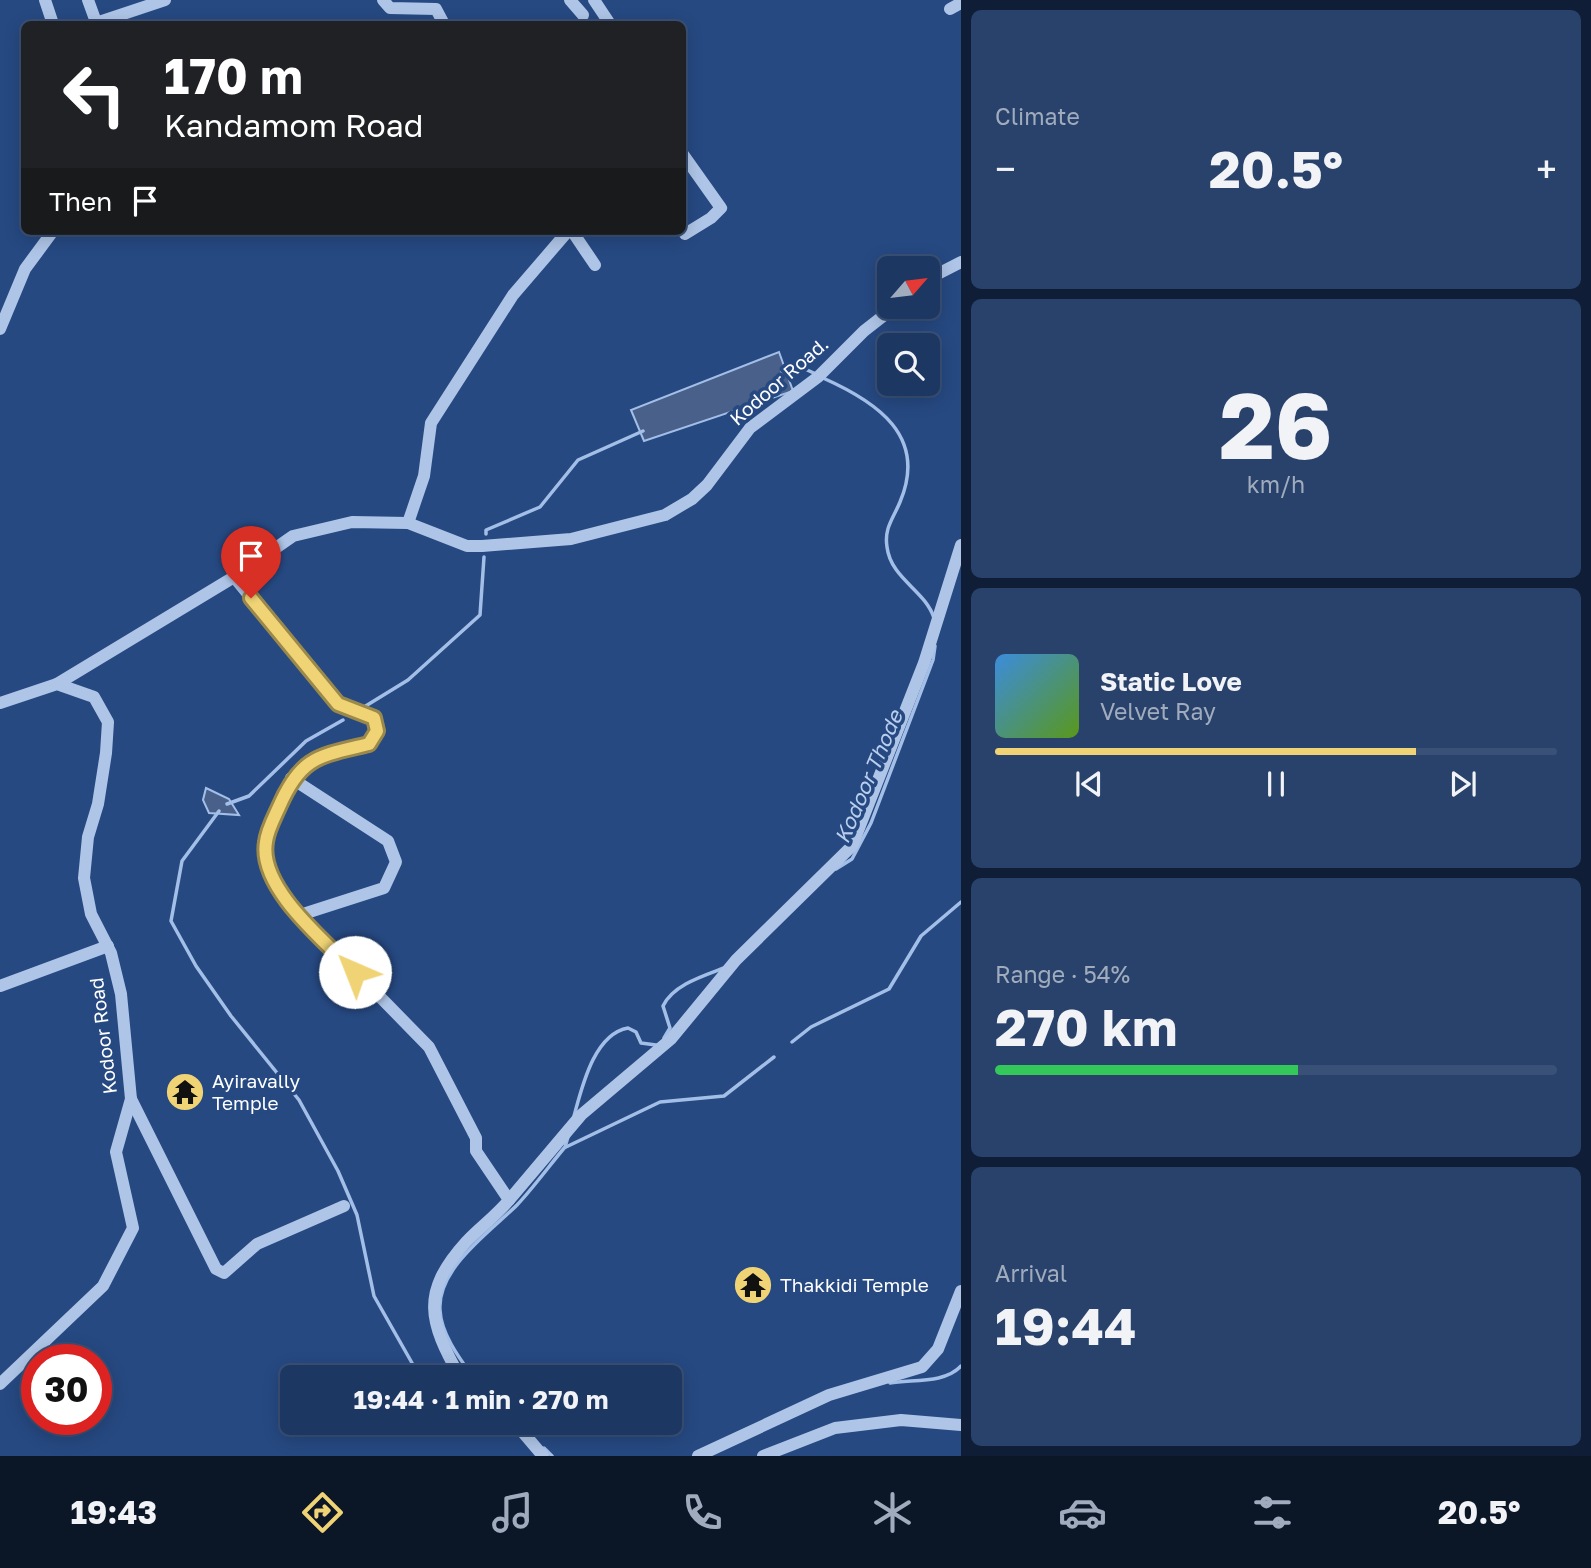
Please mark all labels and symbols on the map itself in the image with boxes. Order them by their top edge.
north arrow [877,256,940,318]
street label: Kodoor Road. [725,332,833,430]
pin [221,526,281,598]
water label: Kodoor Thode [828,705,908,847]
position arrow [318,935,392,1009]
street label: Kodoor Road [84,976,121,1096]
place label: Ayiravally Temple [212,1069,300,1114]
temple icon: Ayiravally Temple [164,1071,206,1113]
temple icon: Thakkidi Temple [732,1264,774,1306]
place label: Thakkidi Temple [780,1273,929,1296]
speed limit sign: 30 [21,1344,112,1435]

